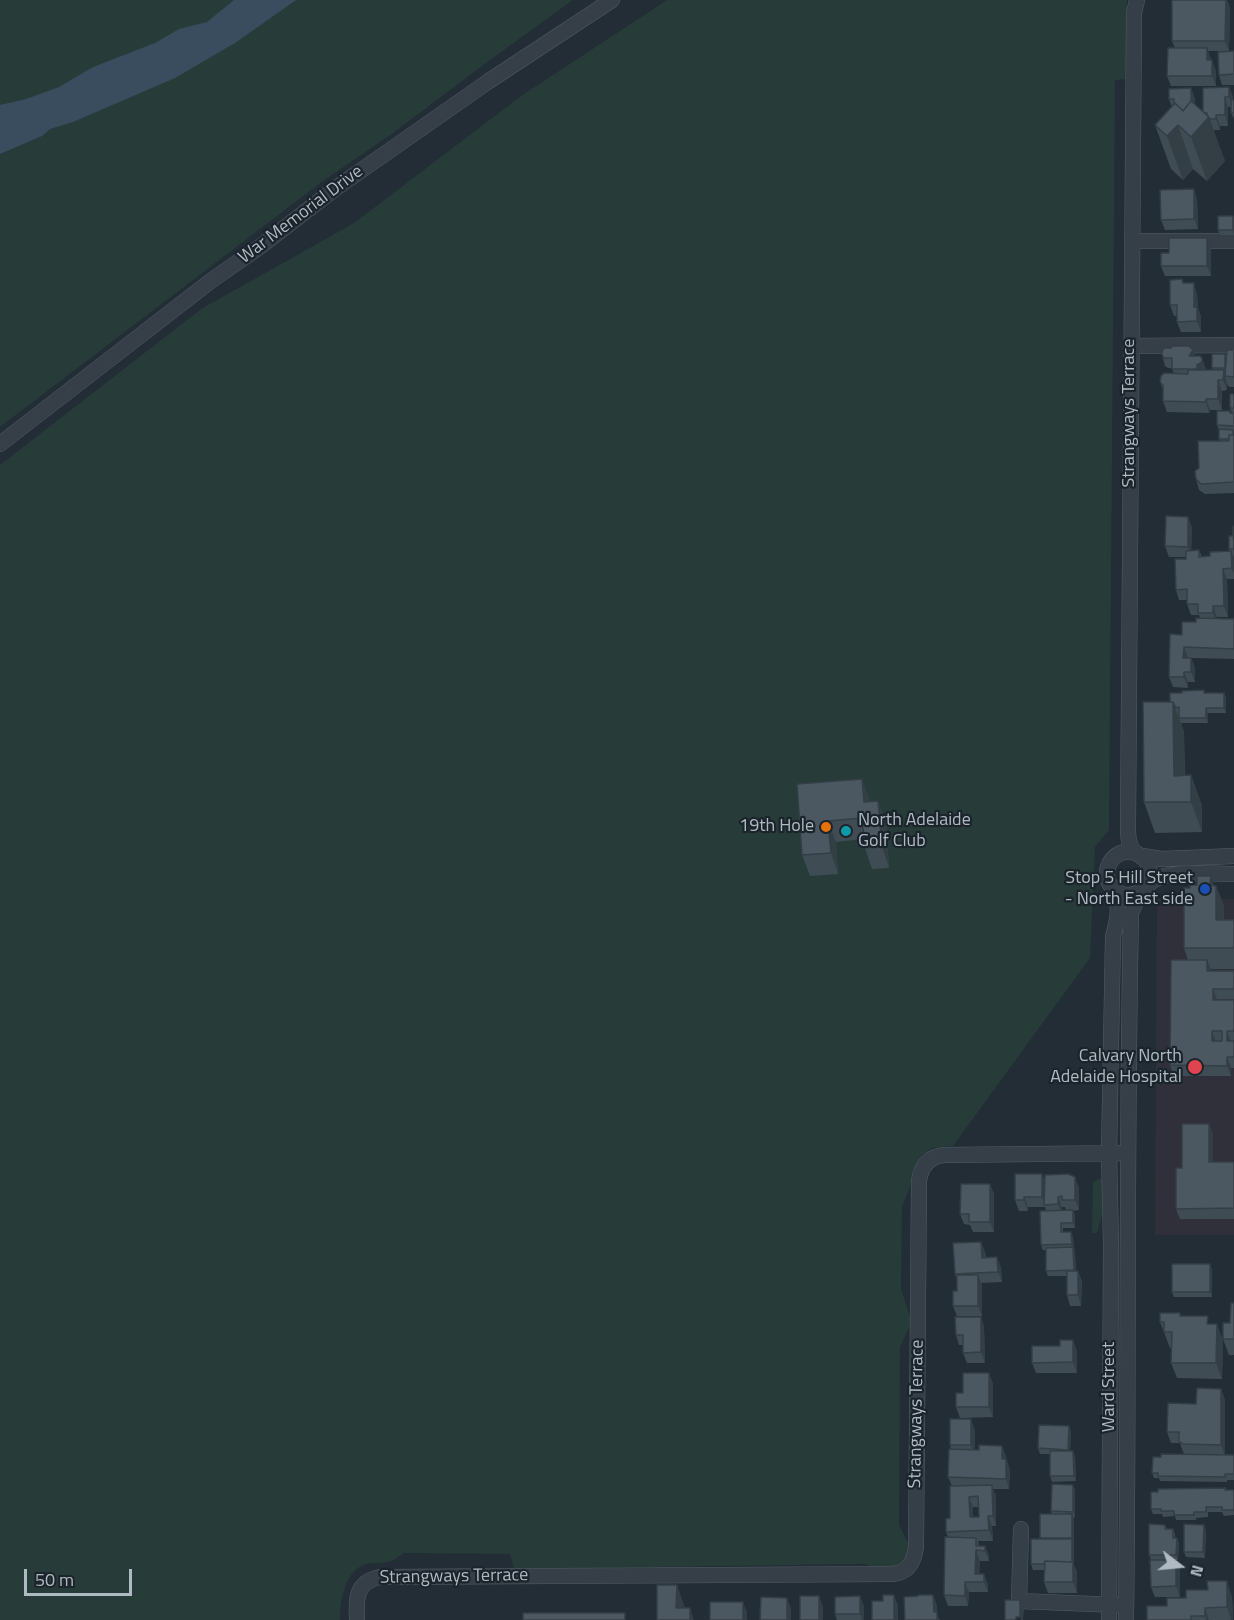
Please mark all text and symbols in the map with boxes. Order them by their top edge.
street label: War Memorial Drive [235,161,367,269]
street label: Strangways Terrace [1119,339,1141,487]
place label: North Adelaide Golf Club [858,810,971,852]
place label: 19th Hole [739,816,814,838]
marker: 19th Hole [819,820,833,834]
marker: North Adelaide Golf Club [839,824,853,838]
place label: Stop 5 Hill Street - North East side [1065,868,1193,910]
marker: Stop 5 Hill Street - North East side [1198,882,1212,896]
place label: Calvary North Adelaide Hospital [1050,1046,1182,1088]
marker: Calvary North Adelaide Hospital [1186,1058,1204,1076]
street label: Strangways Terrace [905,1339,929,1489]
street label: Ward Street [1099,1342,1121,1432]
north arrow [1150,1536,1210,1596]
scale bar [27,1557,135,1595]
text: N [1184,1562,1210,1580]
street label: Strangways Terrace [379,1565,529,1589]
text: 50 m [35,1566,74,1593]

